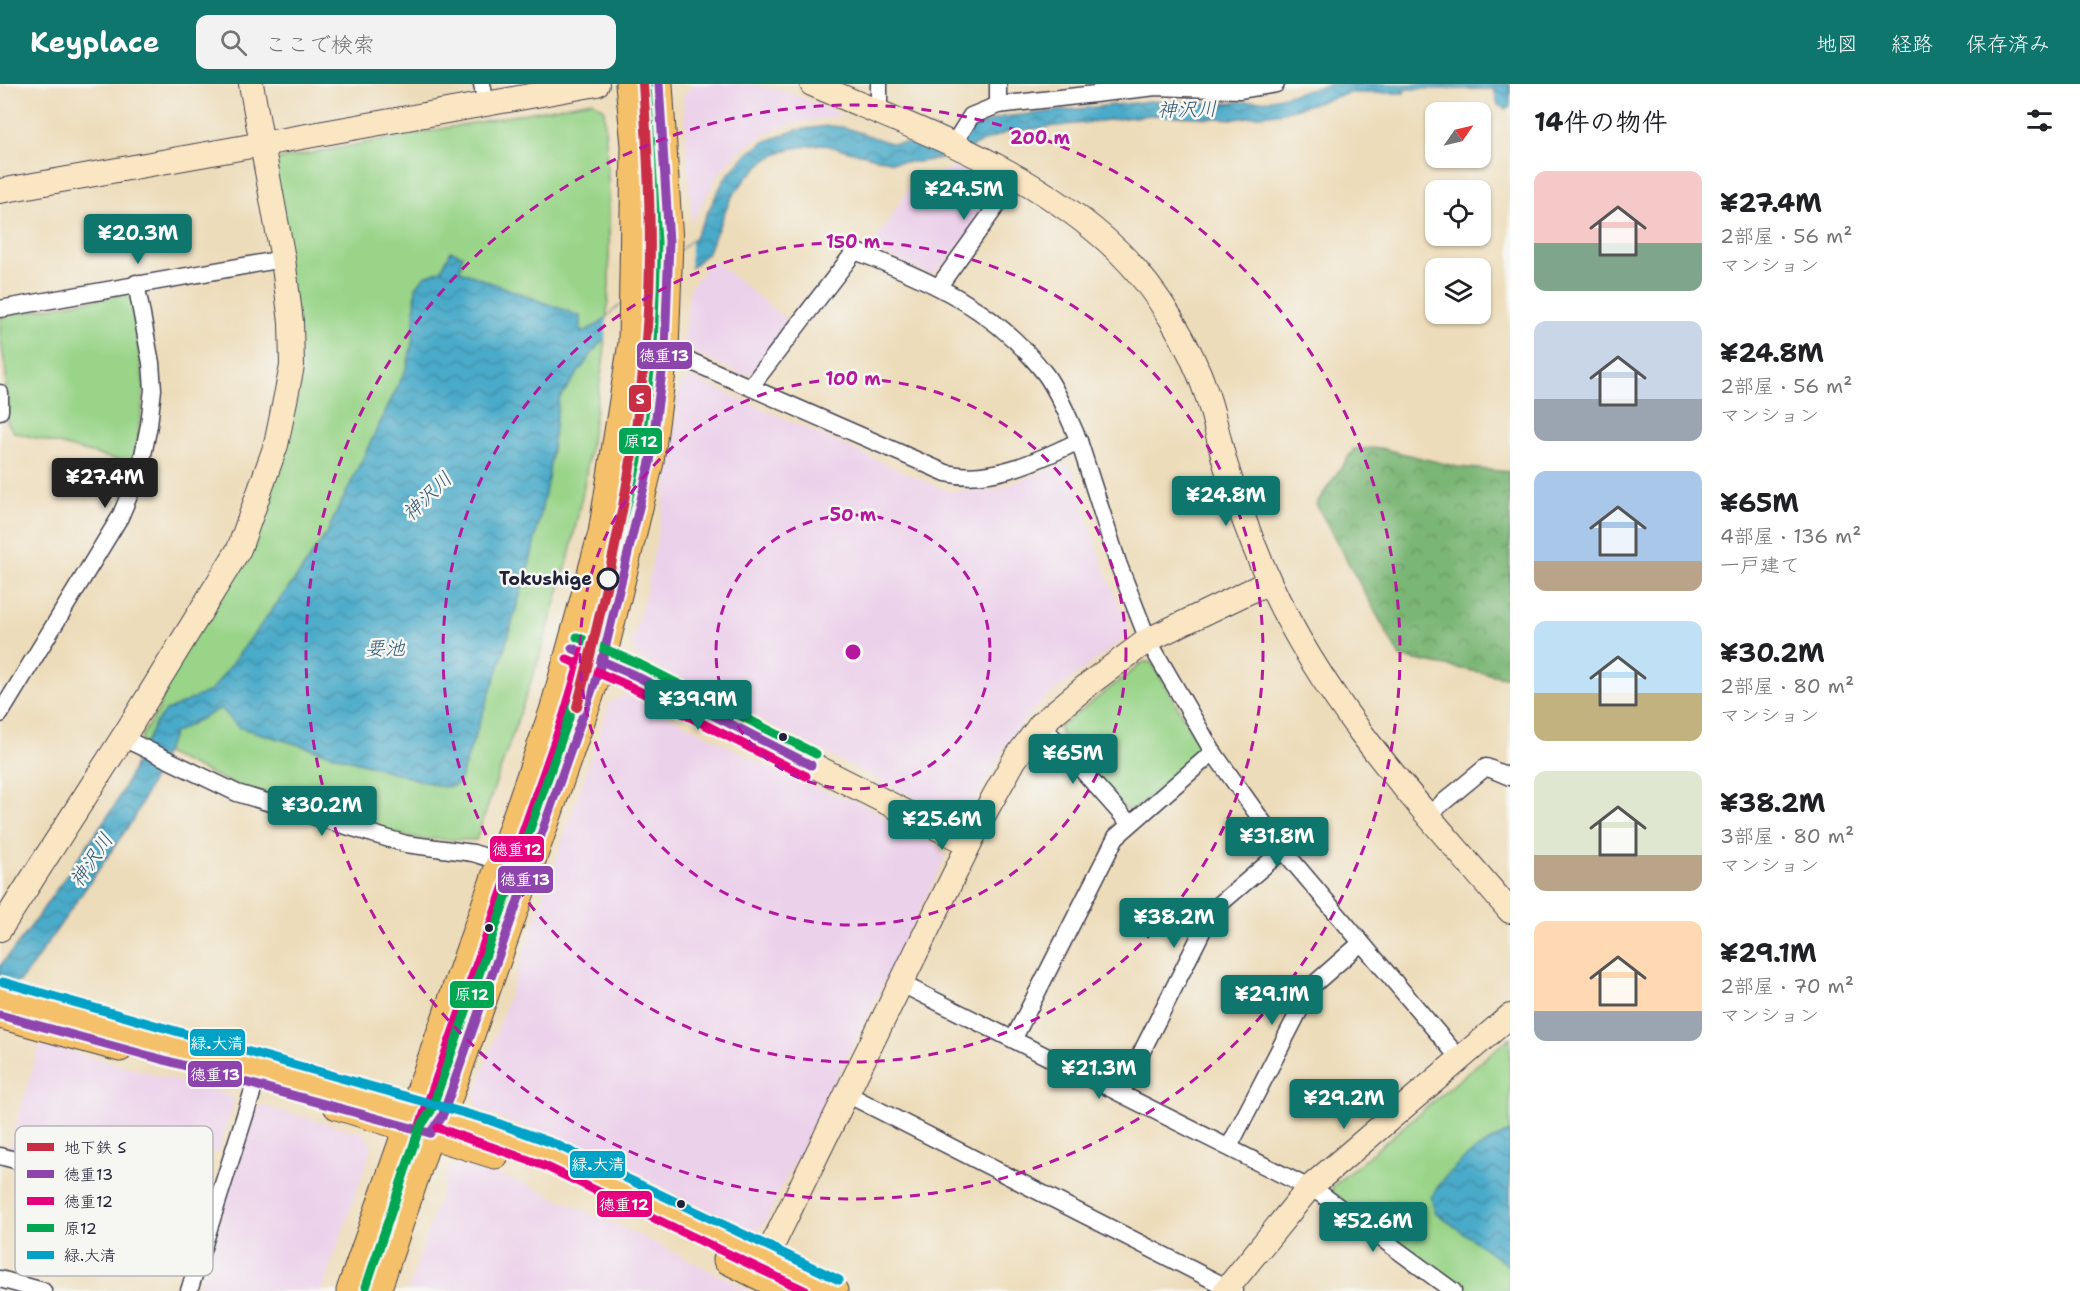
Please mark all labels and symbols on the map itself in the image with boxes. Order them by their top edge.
water label: 神沢川 [1157,95,1217,123]
north arrow [1425,102,1491,168]
text: 200 m [1010,126,1071,150]
pin: ¥24.5M [915,170,1013,221]
pin: ¥20.3M [89,214,187,265]
text: 150 m [826,230,881,254]
line badge: 徳重13 [636,341,693,370]
text: 徳重13 [639,345,689,366]
text: 100 m [825,367,881,391]
line badge: S [628,384,652,413]
text: S [635,388,645,409]
line badge: 原12 [618,427,663,455]
text: 原12 [624,431,658,452]
pin: ¥27.4M [56,458,154,509]
water label: 神沢川 [396,466,458,526]
pin: ¥24.8M [1177,476,1275,527]
text: 50 m [830,503,877,527]
place label: Tokushige [499,567,592,591]
marker: Tokushige [597,568,619,590]
water label: 要池 [365,635,406,661]
centre of rings [843,642,863,662]
pin: ¥39.9M [649,680,747,731]
unlabelled marker [777,731,789,743]
pin: ¥65M [1037,734,1109,785]
pin: ¥30.2M [273,786,371,837]
pin: ¥25.6M [893,800,991,851]
pin: ¥31.8M [1228,817,1326,868]
water label: 神沢川 [63,828,119,892]
line badge: 徳重12 [489,835,545,863]
text: 徳重12 [492,839,542,860]
line badge: 徳重13 [497,865,554,894]
text: 徳重13 [500,869,550,890]
pin: ¥38.2M [1125,898,1223,949]
unlabelled marker [483,922,495,934]
pin: ¥29.1M [1223,975,1321,1026]
line badge: 原12 [449,980,495,1009]
text: 原12 [455,984,489,1005]
line badge: 緑.大清 [189,1028,246,1057]
text: 緑.大清 [191,1033,243,1054]
pin: ¥21.3M [1050,1049,1148,1100]
line badge: 徳重13 [187,1060,243,1088]
text: 徳重13 [190,1064,240,1085]
pin: ¥29.2M [1295,1079,1393,1130]
legend [15,1126,213,1276]
text: 地下鉄 S [64,1137,126,1158]
line badge: 緑.大清 [569,1150,626,1179]
text: 緑.大清 [572,1154,624,1175]
text: 徳重13 [64,1164,113,1185]
line badge: 徳重12 [596,1190,653,1218]
text: 徳重12 [64,1191,113,1212]
text: 徳重12 [599,1194,649,1215]
unlabelled marker [675,1198,687,1210]
pin: ¥52.6M [1324,1202,1422,1253]
text: 原12 [64,1218,97,1239]
text: 緑.大清 [64,1245,116,1266]

